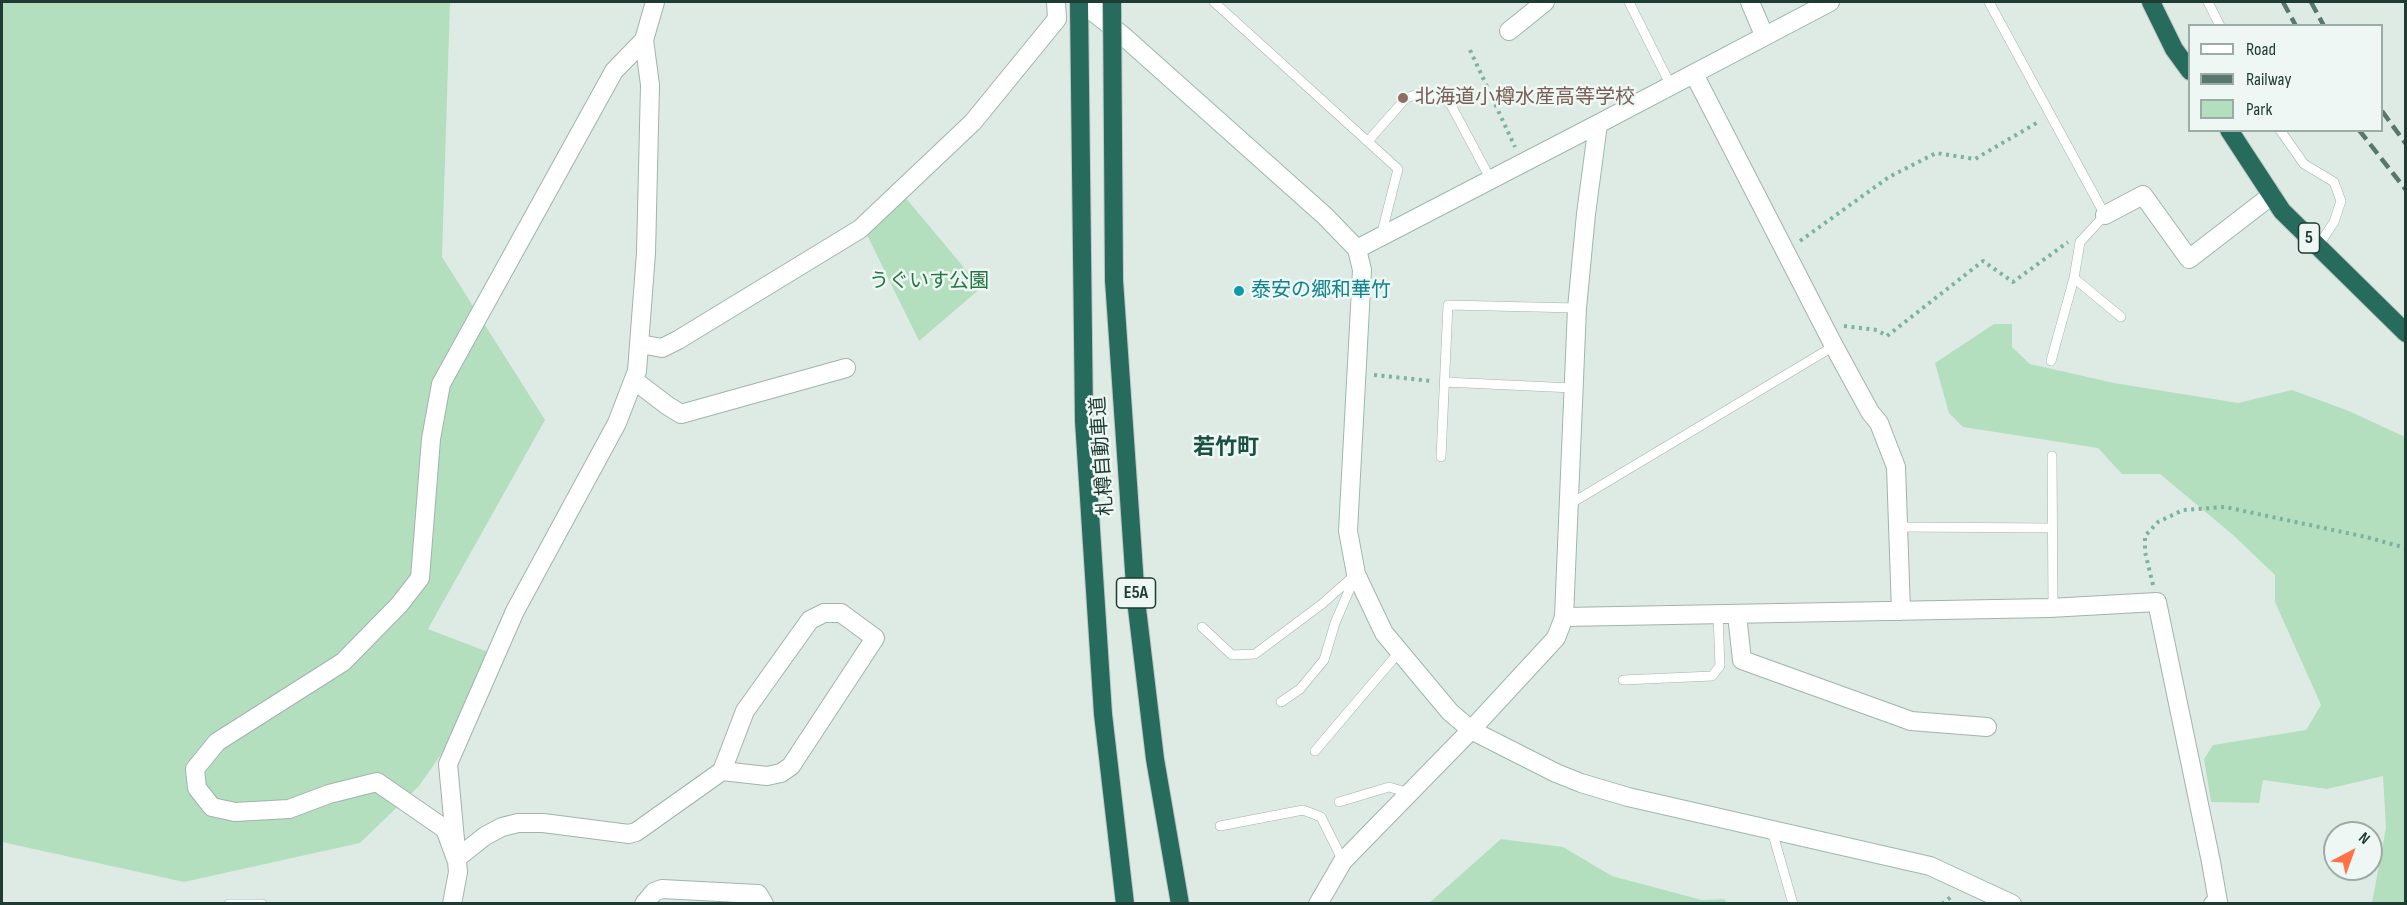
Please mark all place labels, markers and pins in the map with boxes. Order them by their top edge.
place label: 北海道小樽水産高等学校 [1415,86,1635,110]
marker: 北海道小樽水産高等学校 [1396,91,1410,105]
place label: 泰安の郷和華竹 [1251,279,1391,303]
marker: 泰安の郷和華竹 [1232,284,1246,298]

